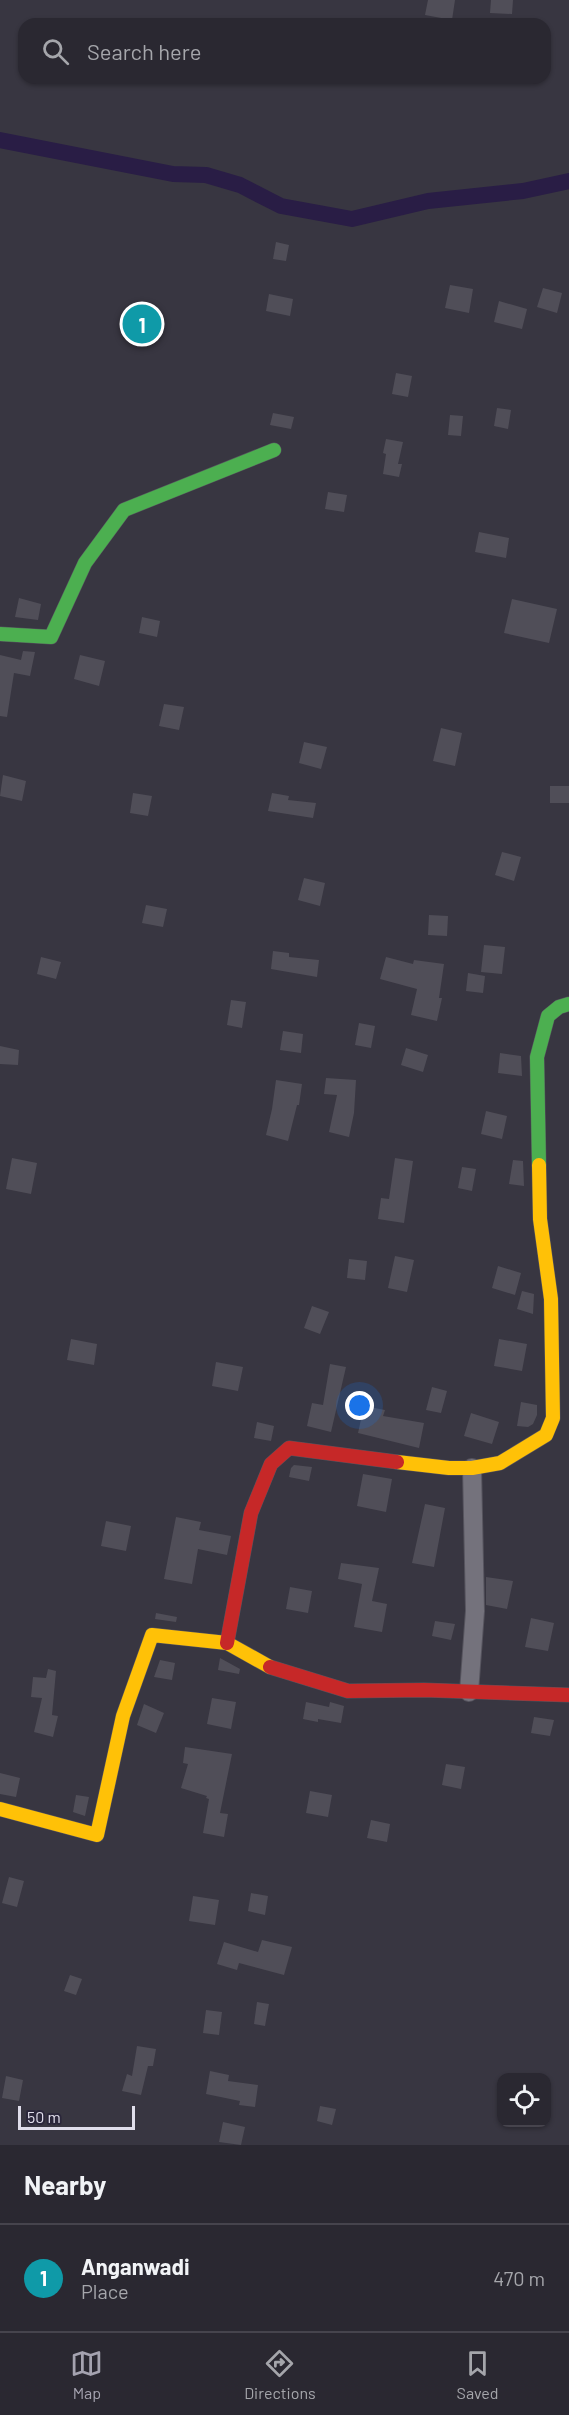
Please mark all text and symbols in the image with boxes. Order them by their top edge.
search box [18,18,551,84]
icon: search [39,35,72,68]
text: Search here [87,38,201,64]
pin: 1 [122,302,162,346]
your location [345,1391,374,1420]
map controls [497,2073,551,2127]
button: locate [497,2073,551,2127]
scale bar [18,2103,135,2130]
text: 50 m [27,2107,61,2126]
text: Nearby [24,2169,106,2200]
text: Anganwadi [81,2253,190,2279]
text: 1 [40,2266,47,2290]
text: 470 m [493,2266,545,2290]
text: Place [81,2279,129,2303]
tab: Map [70,2347,103,2402]
tab: Directions [244,2347,316,2402]
tab: Saved [457,2347,499,2402]

